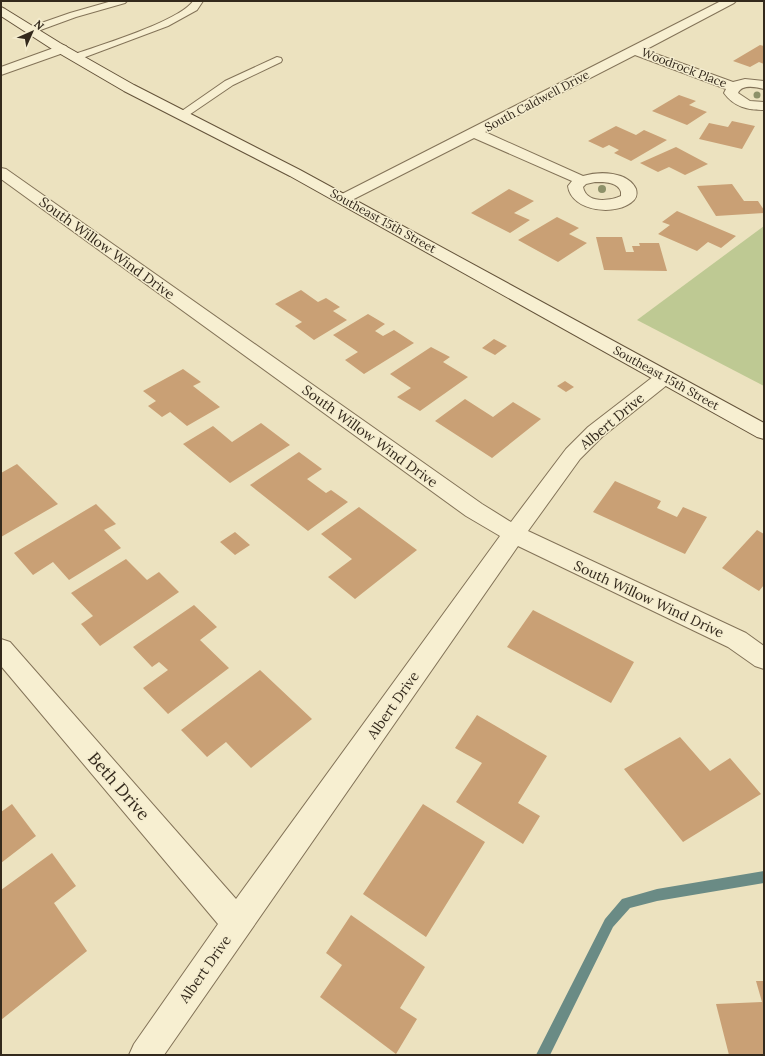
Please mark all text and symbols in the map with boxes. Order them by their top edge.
north arrow [12,12,52,52]
text: N [31,17,47,33]
street label: Woodrock Place [639,44,729,91]
street label: South Caldwell Drive [482,66,592,135]
street label: Southeast 15th Street [328,185,439,256]
street label: South Willow Wind Drive [36,193,179,304]
street label: Southeast 15th Street [611,342,722,413]
street label: South Willow Wind Drive [299,381,442,492]
street label: Albert Drive [575,389,648,454]
street label: South Willow Wind Drive [571,556,727,642]
street label: Albert Drive [363,667,423,743]
street label: Beth Drive [83,747,155,825]
street label: Albert Drive [175,931,235,1007]

